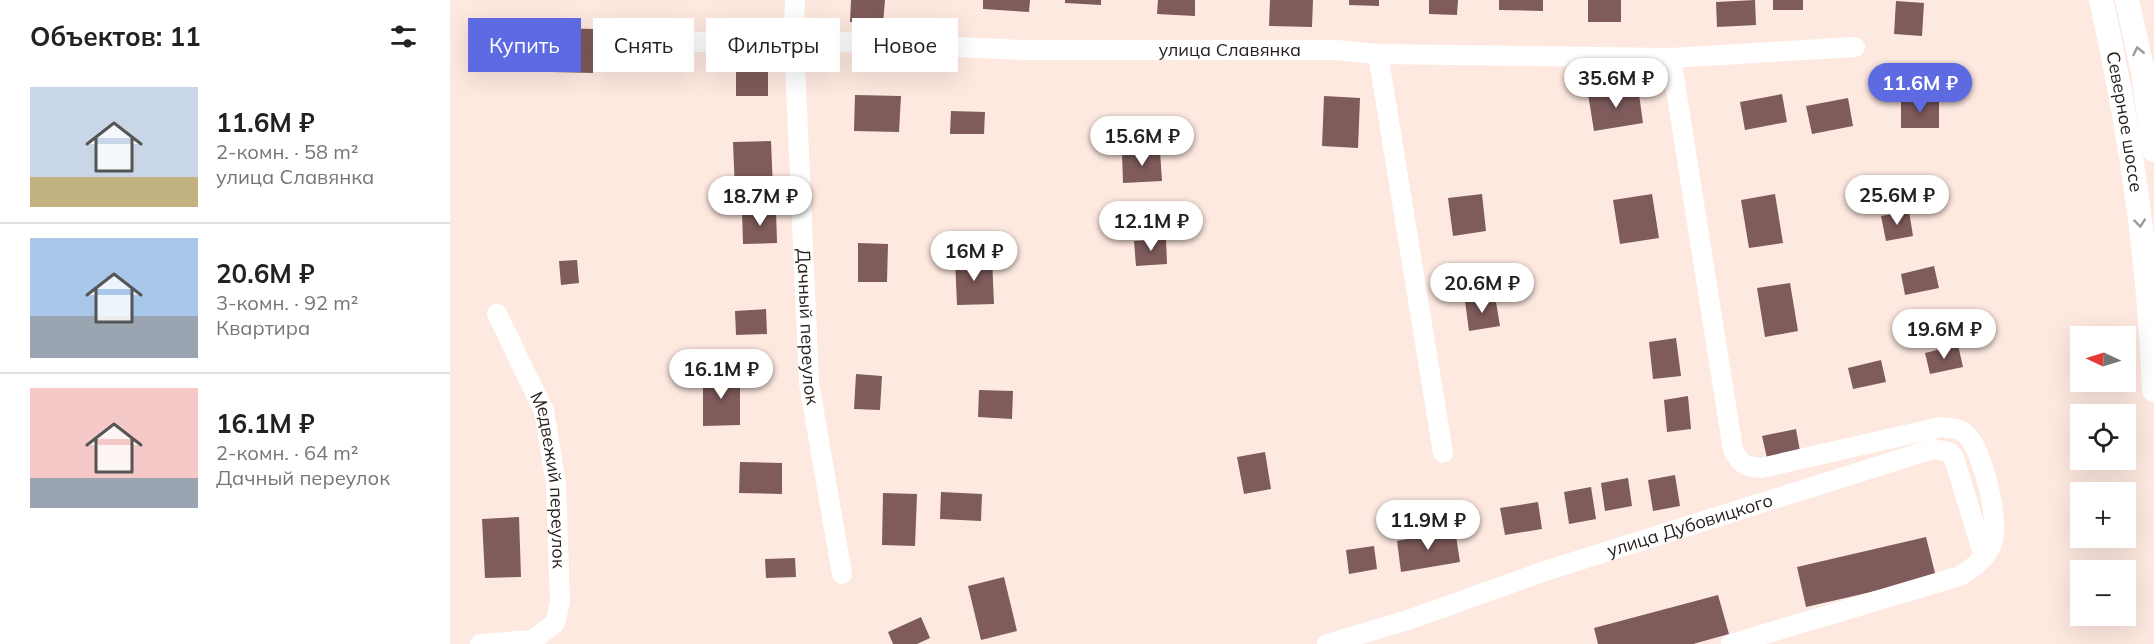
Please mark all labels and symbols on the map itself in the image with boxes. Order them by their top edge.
street label: улица Славянка [1159,38,1301,61]
one-way arrow [2133,46,2146,56]
street label: Северное шоссе [2101,49,2148,194]
pin: 35.6M ₽ [1561,58,1671,109]
pin: 11.6M ₽ [1865,63,1975,114]
pin: 15.6M ₽ [1087,116,1197,167]
pin: 25.6M ₽ [1842,175,1952,226]
pin: 18.7M ₽ [705,176,815,227]
pin: 12.1M ₽ [1096,201,1206,252]
one-way arrow [2133,218,2146,228]
pin: 16M ₽ [932,231,1016,282]
street label: Дачный переулок [792,248,825,407]
pin: 20.6M ₽ [1427,263,1537,314]
pin: 19.6M ₽ [1889,309,1999,360]
north arrow [2070,326,2136,392]
pin: 16.1M ₽ [666,349,776,400]
street label: Медвежий переулок [525,388,571,569]
street label: улица Дубовицкого [1604,488,1776,562]
pin: 11.9M ₽ [1373,500,1483,551]

